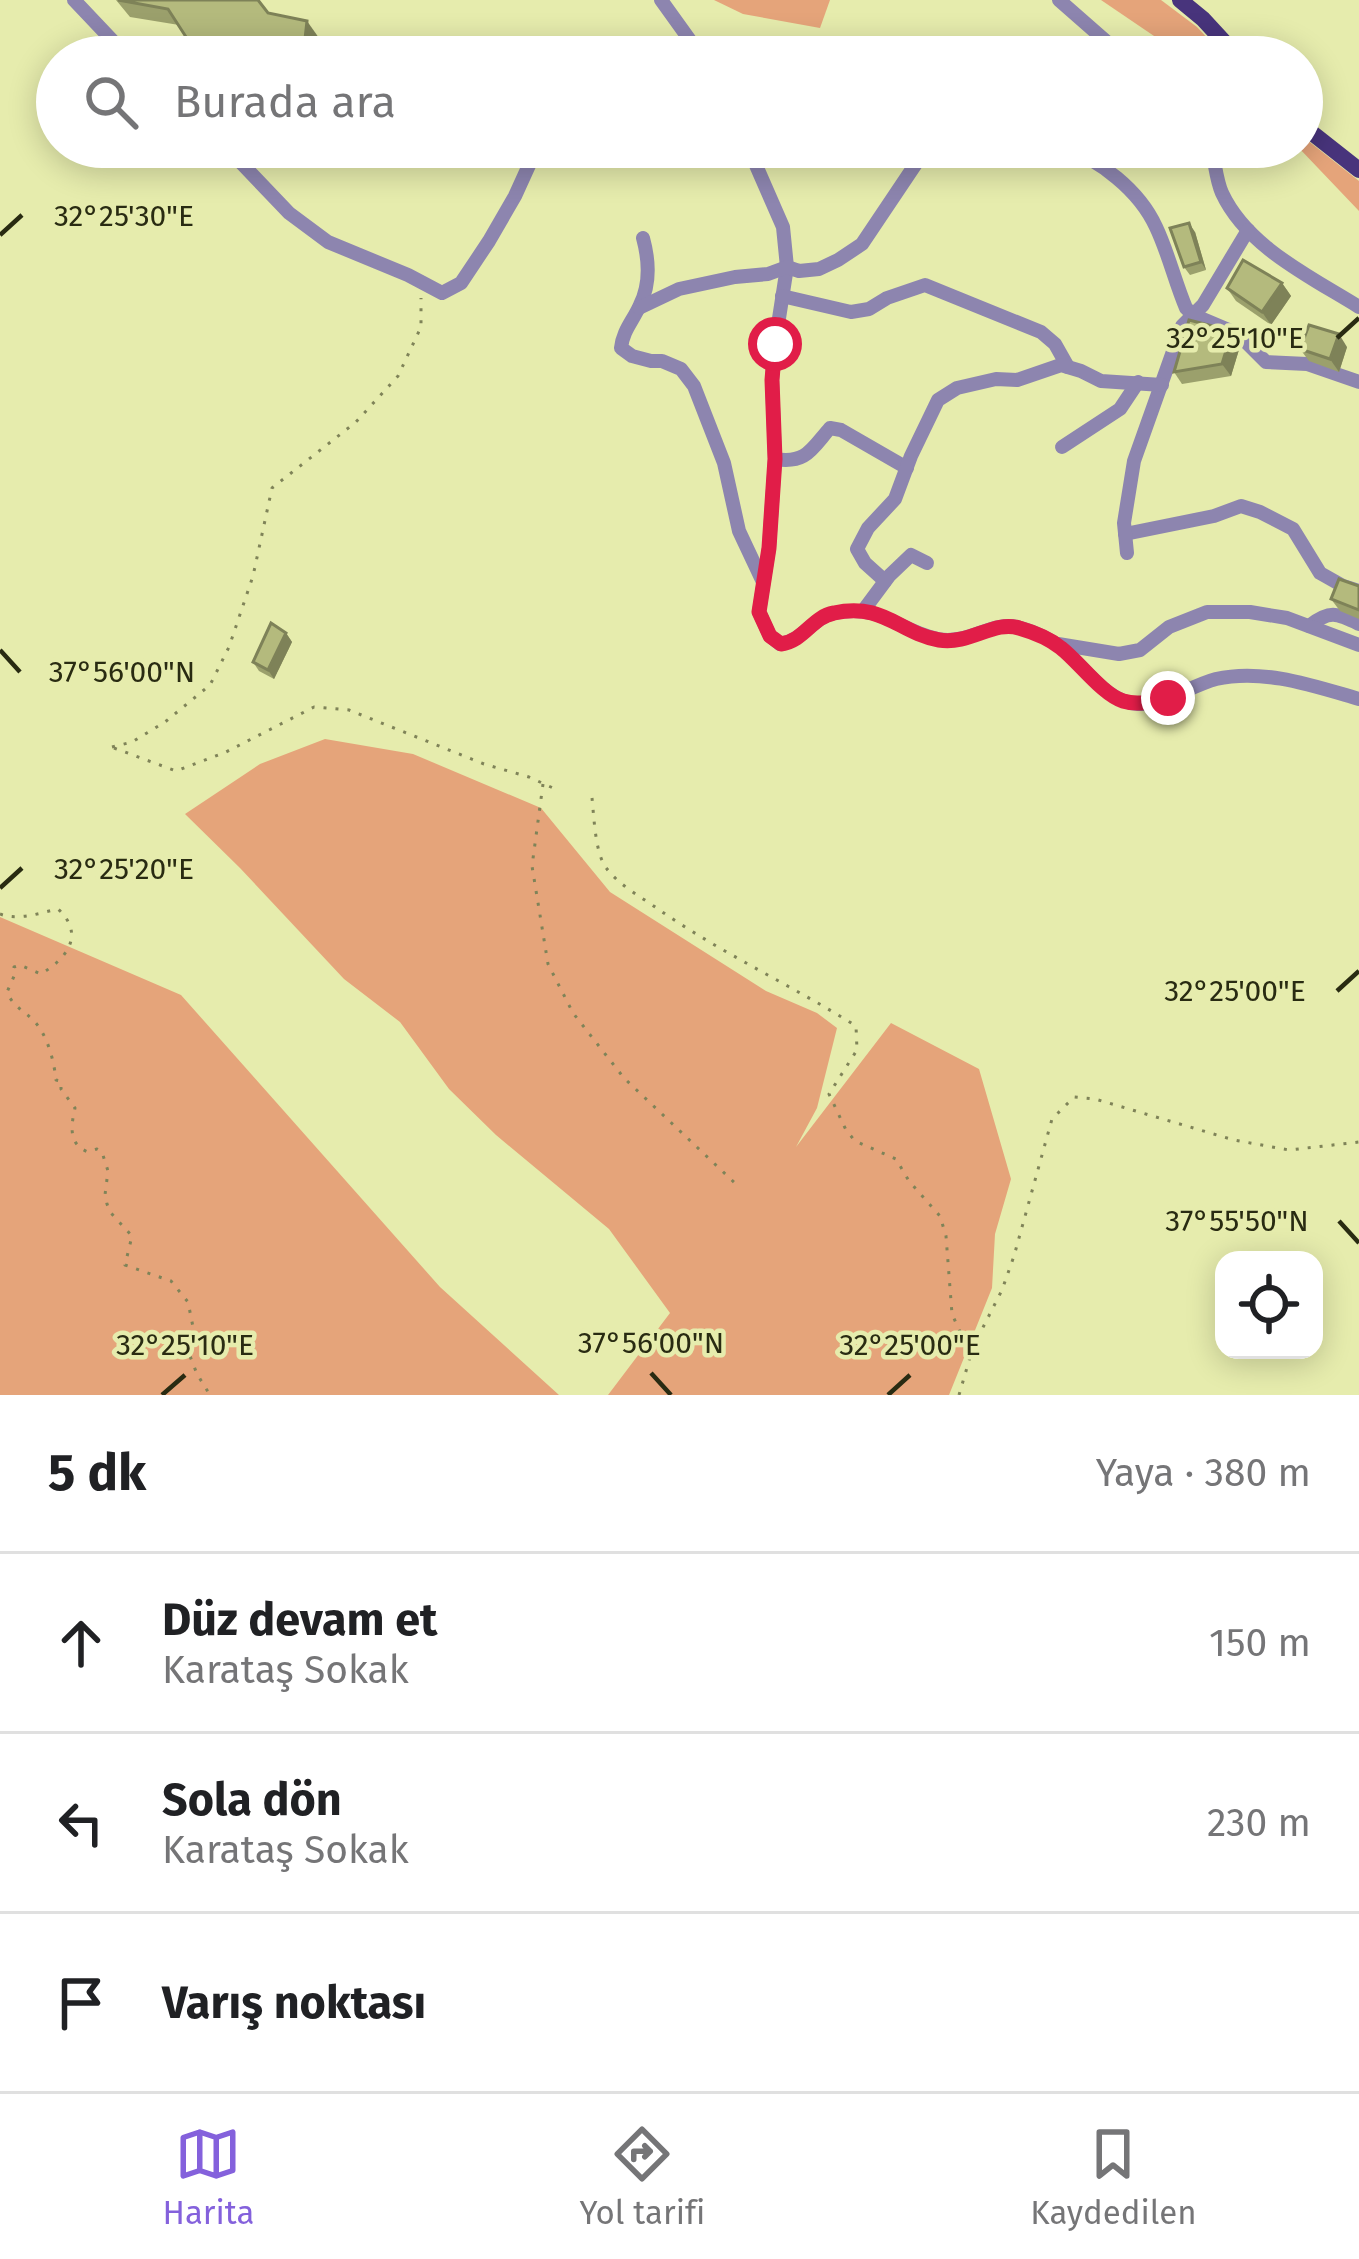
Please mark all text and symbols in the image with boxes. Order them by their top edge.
search box [36,36,1323,168]
icon: search [78,69,144,135]
text: Burada ara [174,75,396,129]
text: 32°25'30"E [54,198,194,234]
route start [748,317,802,371]
text: 32°25'10"E [1166,320,1304,356]
text: 37°56'00"N [49,654,195,690]
route end [1141,671,1195,725]
text: 32°25'20"E [54,851,194,887]
text: 32°25'00"E [1164,973,1306,1009]
text: 37°55'50"N [1165,1203,1309,1239]
map controls [1215,1251,1323,1359]
button: locate [1215,1251,1323,1359]
text: 37°56'00"N [578,1325,724,1361]
text: 32°25'10"E [116,1327,254,1363]
text: 32°25'00"E [839,1327,981,1363]
text: 5 dk [48,1442,146,1504]
text: Yaya · 380 m [1096,1450,1311,1496]
text: Düz devam et [162,1593,438,1647]
icon: ahead [48,1610,114,1676]
text: 150 m [1209,1620,1311,1666]
text: Karataş Sokak [162,1647,409,1693]
text: Sola dön [162,1773,342,1827]
icon: left [48,1790,114,1856]
text: 230 m [1207,1800,1311,1846]
text: Karataş Sokak [162,1827,409,1873]
icon: arrive [48,1970,114,2036]
text: Varış noktası [162,1976,426,2030]
tab: Harita [162,2121,255,2233]
tab: Yol tarifi [579,2121,705,2233]
tab: Kaydedilen [1030,2121,1197,2233]

